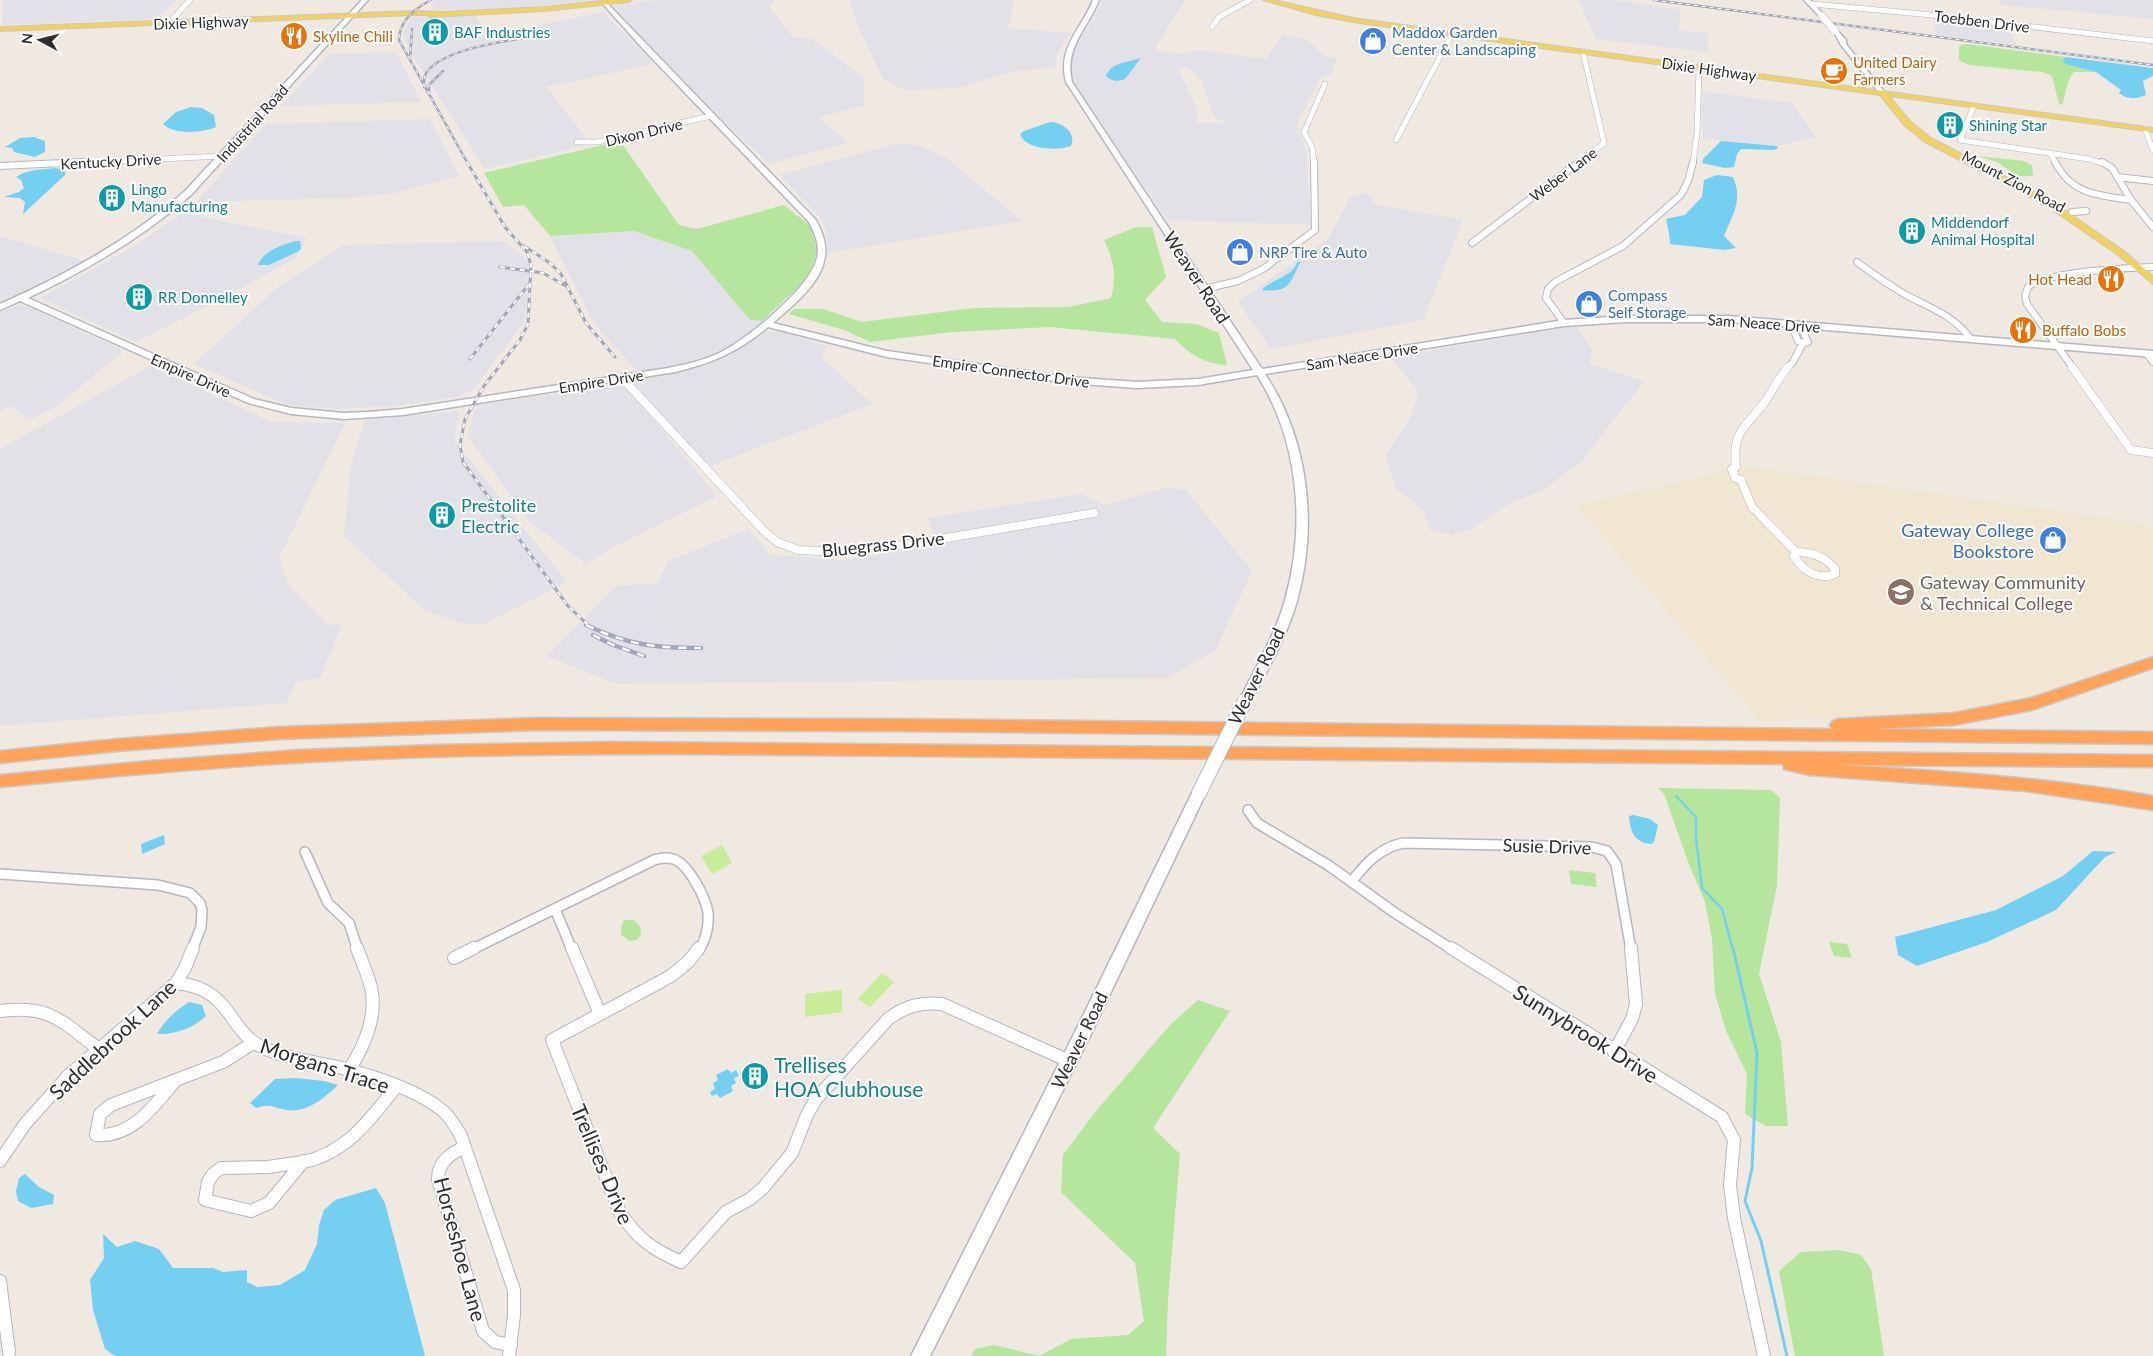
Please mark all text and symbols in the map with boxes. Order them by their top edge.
street label: Toebben Drive [1933,6,2031,36]
street label: Dixie Highway [153,11,249,33]
north arrow [15,15,65,65]
building icon: BAF Industries [420,17,450,47]
restaurant icon: Skyline Chili [279,21,309,51]
place label: BAF Industries [454,23,550,41]
place label: Maddox Garden Center & Landscaping [1392,23,1536,58]
shop icon: Maddox Garden Center & Landscaping [1358,26,1388,56]
place label: Skyline Chili [313,27,393,45]
text: N [18,32,36,45]
street label: Dixie Highway [1660,53,1758,85]
place label: United Dairy Farmers [1853,53,1937,88]
cafe icon: United Dairy Farmers [1819,56,1849,86]
street label: Industrial Road [212,80,292,166]
building icon: Shining Star [1935,110,1965,140]
street label: Dixon Drive [604,114,684,150]
place label: Shining Star [1969,116,2048,134]
street label: Weber Lane [1526,143,1600,205]
street label: Mount Zion Road [1959,146,2069,216]
street label: Kentucky Drive [60,149,162,173]
place label: Lingo Manufacturing [131,180,228,215]
building icon: Lingo Manufacturing [97,183,127,213]
place label: Middendorf Animal Hospital [1931,213,2035,248]
building icon: Middendorf Animal Hospital [1897,216,1927,246]
street label: Weaver Road [1159,227,1235,327]
shop icon: NRP Tire & Auto [1225,237,1255,267]
place label: NRP Tire & Auto [1259,243,1367,261]
restaurant icon: Hot Head [2096,264,2126,294]
place label: Hot Head [2028,270,2092,288]
building icon: RR Donnelley [124,282,154,312]
place label: Compass Self Storage [1608,286,1686,321]
place label: RR Donnelley [158,288,248,306]
shop icon: Compass Self Storage [1574,289,1604,319]
street label: Sam Neace Drive [1707,310,1821,336]
restaurant icon: Buffalo Bobs [2008,315,2038,345]
place label: Buffalo Bobs [2042,321,2126,339]
street label: Sam Neace Drive [1305,338,1419,374]
street label: Empire Drive [148,349,234,401]
street label: Empire Connector Drive [931,351,1091,391]
street label: Empire Drive [557,365,645,397]
place label: Prestolite Electric [461,494,536,537]
building icon: Prestolite Electric [427,500,457,530]
place label: Gateway College Bookstore [1901,519,2034,562]
shop icon: Gateway College Bookstore [2038,525,2068,555]
street label: Bluegrass Drive [821,527,945,561]
place label: Gateway Community & Technical College [1920,571,2086,614]
school or university icon: Gateway Community & Technical College [1886,577,1916,607]
street label: Weaver Road [1223,624,1289,728]
street label: Susie Drive [1502,833,1592,859]
street label: Saddlebrook Lane [43,974,181,1104]
street label: Sunnybrook Drive [1509,978,1663,1088]
street label: Weaver Road [1046,988,1112,1092]
street label: Morgans Trace [257,1032,393,1098]
place label: Trellises HOA Clubhouse [774,1052,923,1101]
building icon: Trellises HOA Clubhouse [740,1061,770,1091]
street label: Trellises Drive [566,1100,640,1228]
street label: Horseshoe Lane [430,1174,492,1324]

